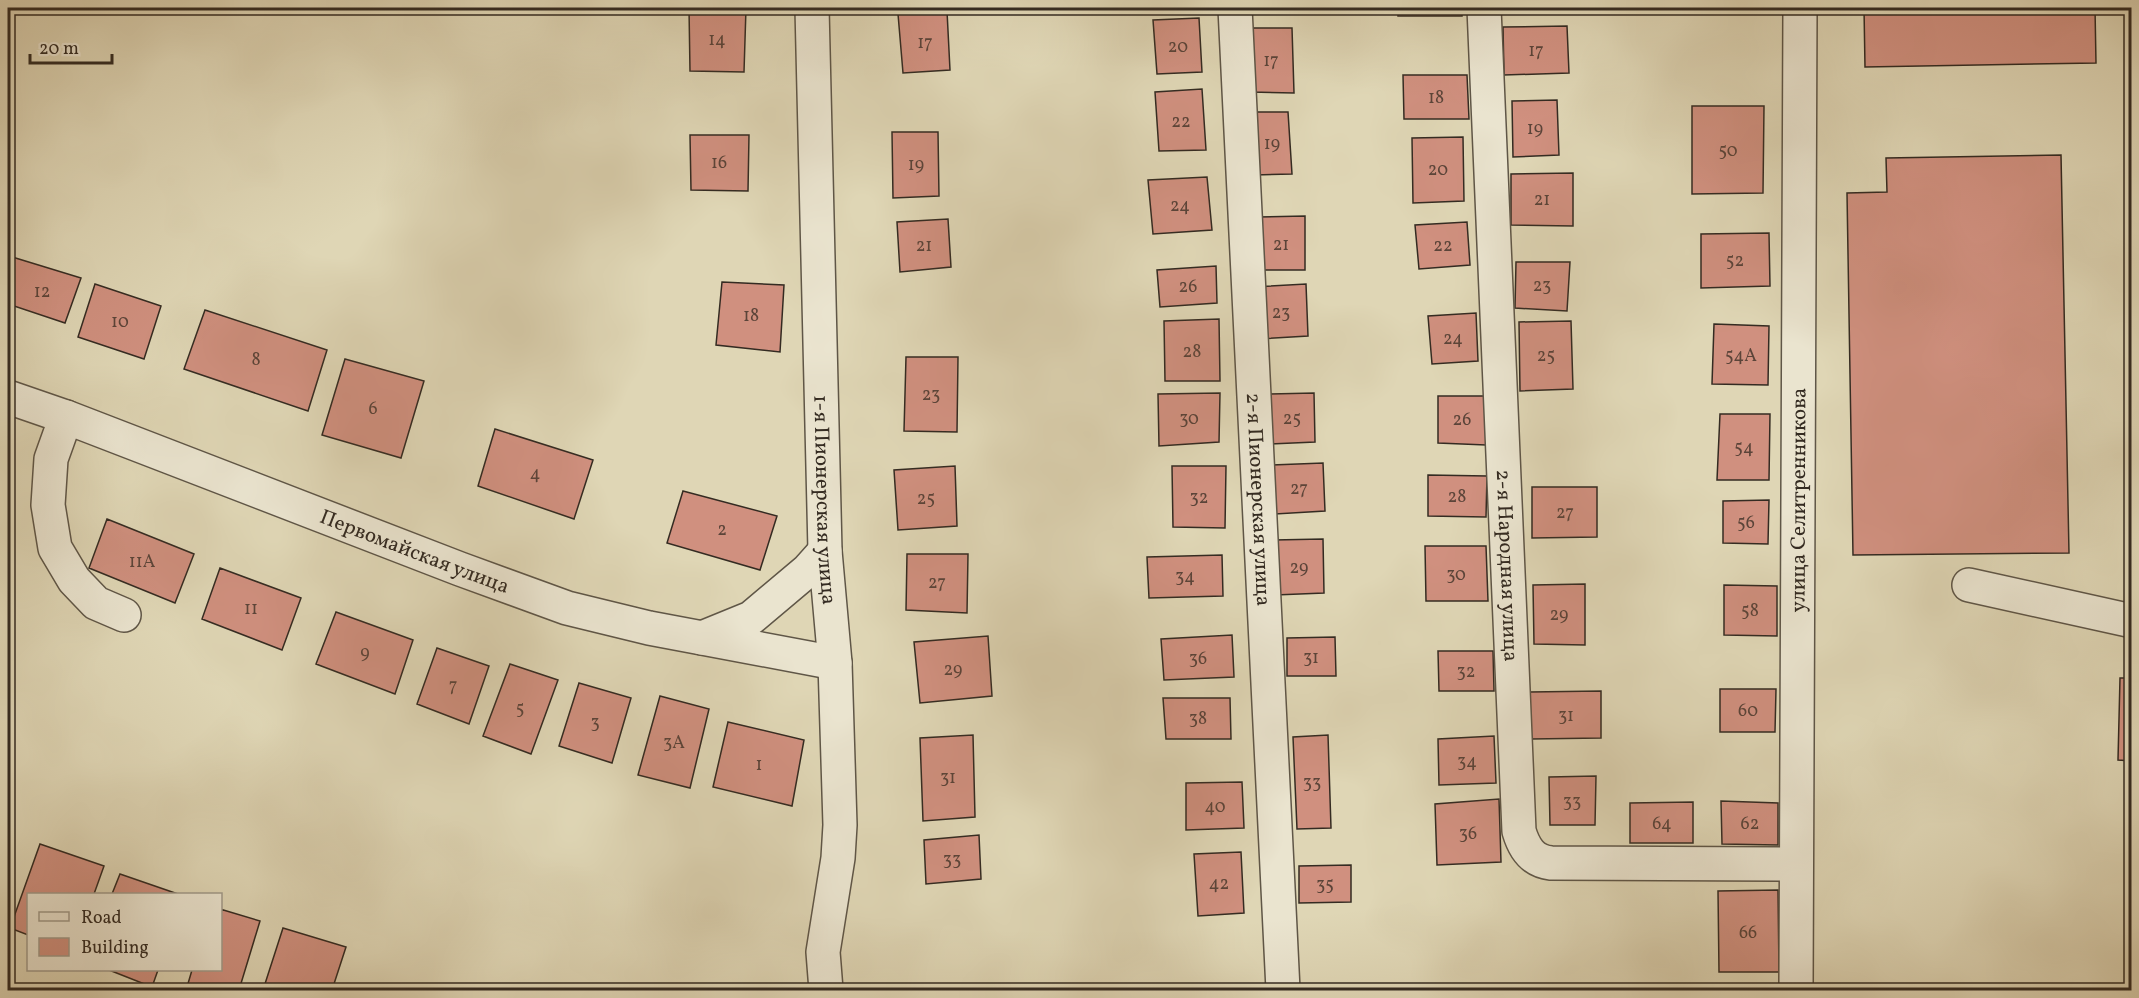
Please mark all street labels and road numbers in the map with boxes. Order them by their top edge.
street label: улица Селитренникова [1785,388,1814,612]
street label: 2-я Пионерская улица [1238,392,1277,607]
street label: 1-я Пионерская улица [805,395,843,606]
street label: 2-я Народная улица [1488,469,1525,662]
street label: Первомайская улица [315,503,513,602]

